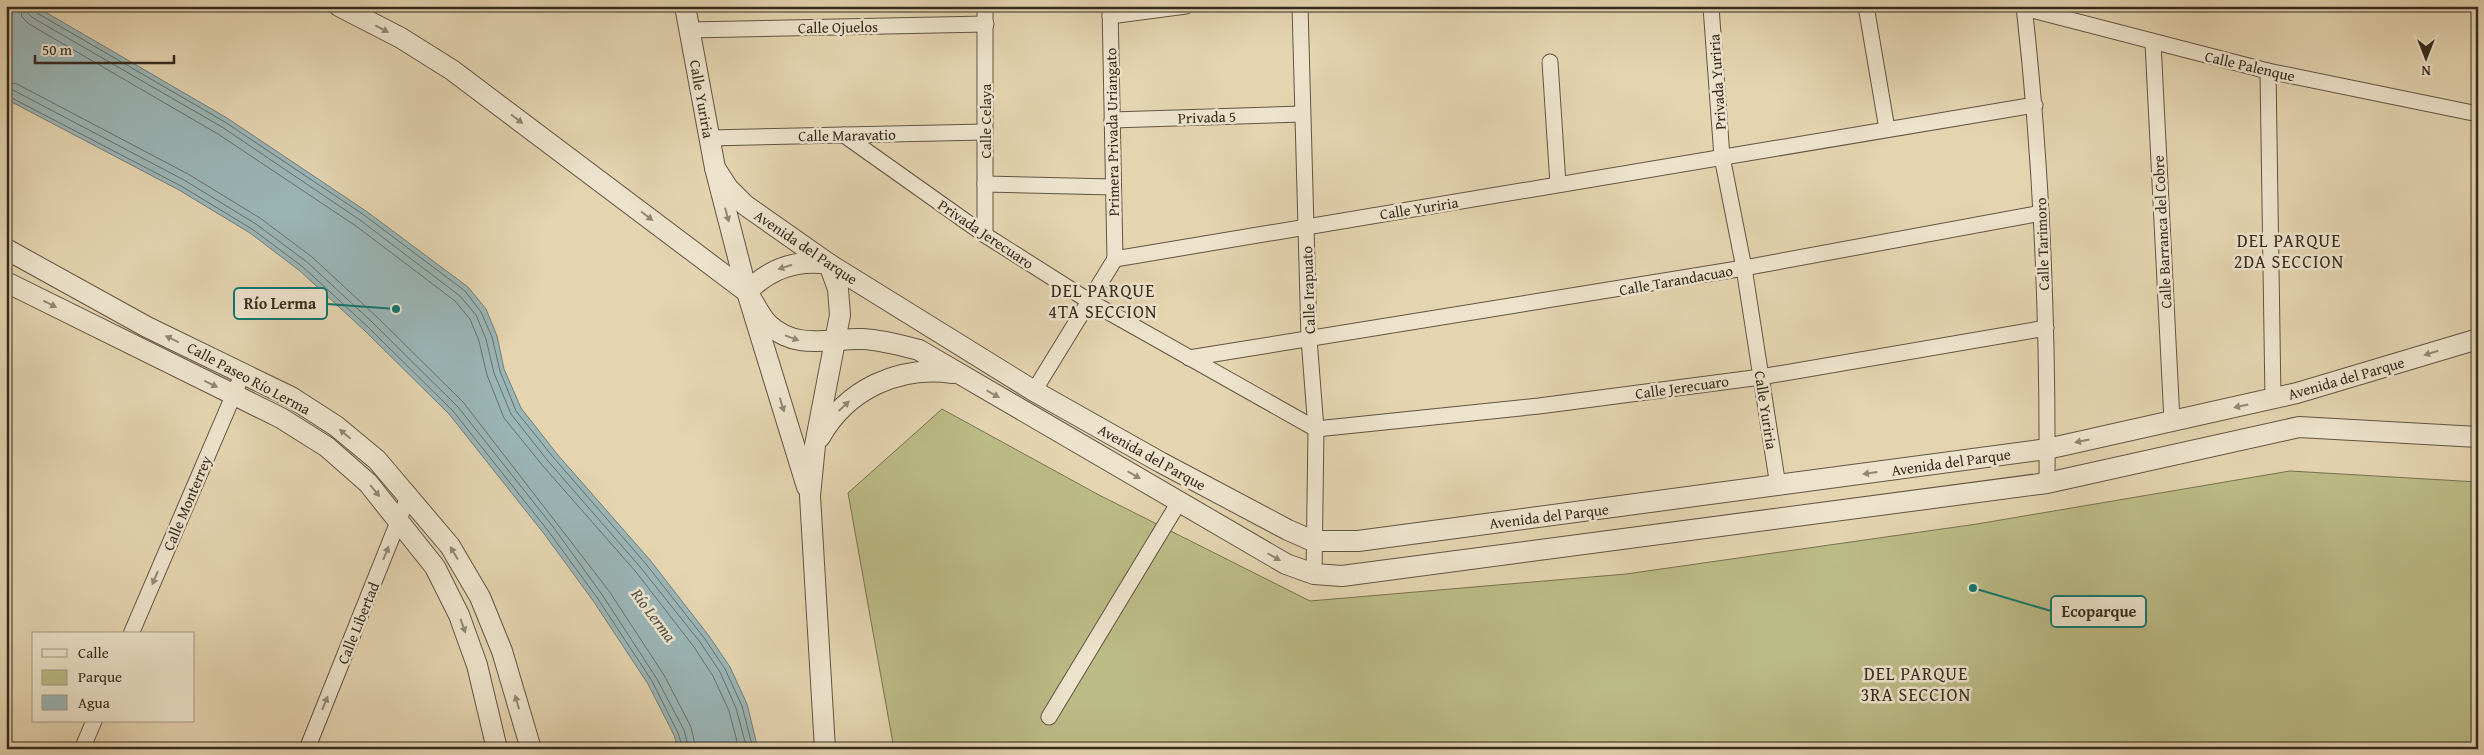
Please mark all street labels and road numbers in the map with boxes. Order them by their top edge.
street label: Calle Ojuelos [798,16,878,38]
street label: Privada Yuriria [1703,33,1731,131]
street label: Calle Palenque [2203,45,2297,87]
street label: Primera Privada Uriangato [1100,47,1124,216]
street label: Calle Yuriria [685,58,719,140]
street label: Calle Celaya [975,84,996,158]
street label: Privada 5 [1177,105,1237,129]
street label: Calle Maravatio [798,124,896,146]
street label: Calle Barranca del Cobre [2147,155,2177,309]
street label: Calle Yuriria [1378,191,1460,225]
street label: Privada Jerecuaro [934,194,1038,274]
street label: Calle Tarimoro [2030,197,2054,291]
street label: Avenida del Parque [750,205,862,289]
street label: Calle Irapuato [1296,245,1320,334]
street label: Calle Tarandacuao [1618,260,1735,300]
street label: Calle Paseo Río Lerma [184,337,314,419]
street label: Avenida del Parque [2285,351,2407,405]
street label: Calle Yuriria [1749,369,1783,451]
street label: Calle Jerecuaro [1634,370,1730,404]
street label: Avenida del Parque [1094,419,1210,495]
street label: Avenida del Parque [1890,443,2012,481]
street label: Calle Monterrey [158,452,217,554]
street label: Avenida del Parque [1488,498,1610,534]
street label: Calle Libertad [332,579,384,667]

